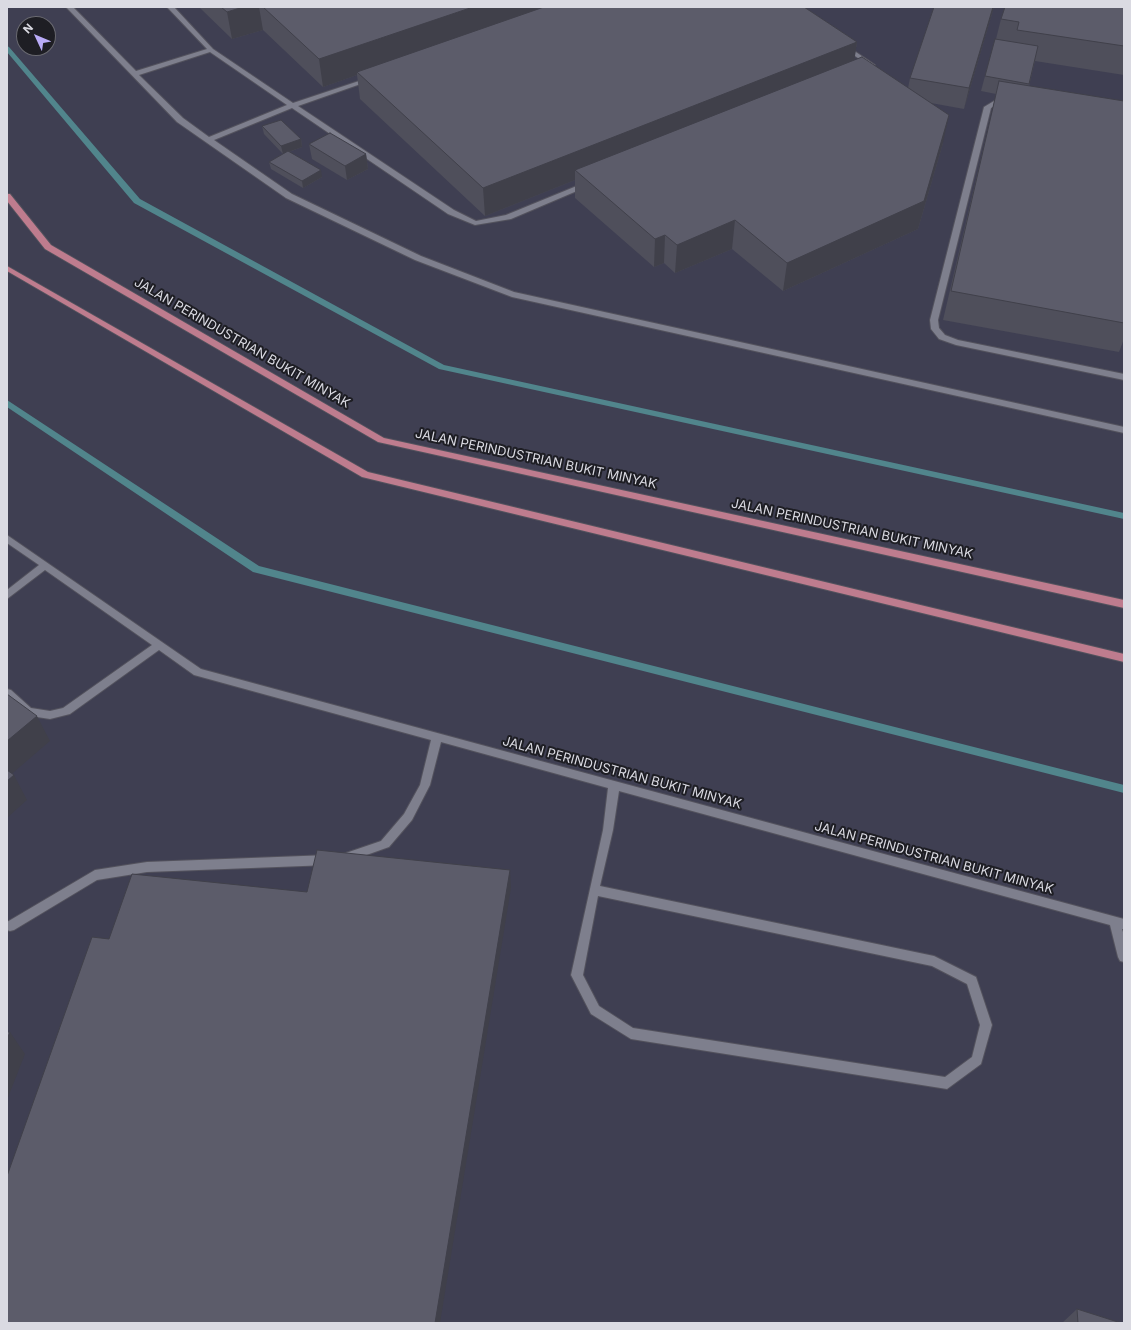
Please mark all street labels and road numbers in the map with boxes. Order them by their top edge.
street label: JALAN PERINDUSTRIAN BUKIT MINYAK [131,275,353,411]
street label: JALAN PERINDUSTRIAN BUKIT MINYAK [414,426,658,492]
street label: JALAN PERINDUSTRIAN BUKIT MINYAK [730,496,974,562]
street label: JALAN PERINDUSTRIAN BUKIT MINYAK [501,734,743,812]
street label: JALAN PERINDUSTRIAN BUKIT MINYAK [813,819,1055,897]

